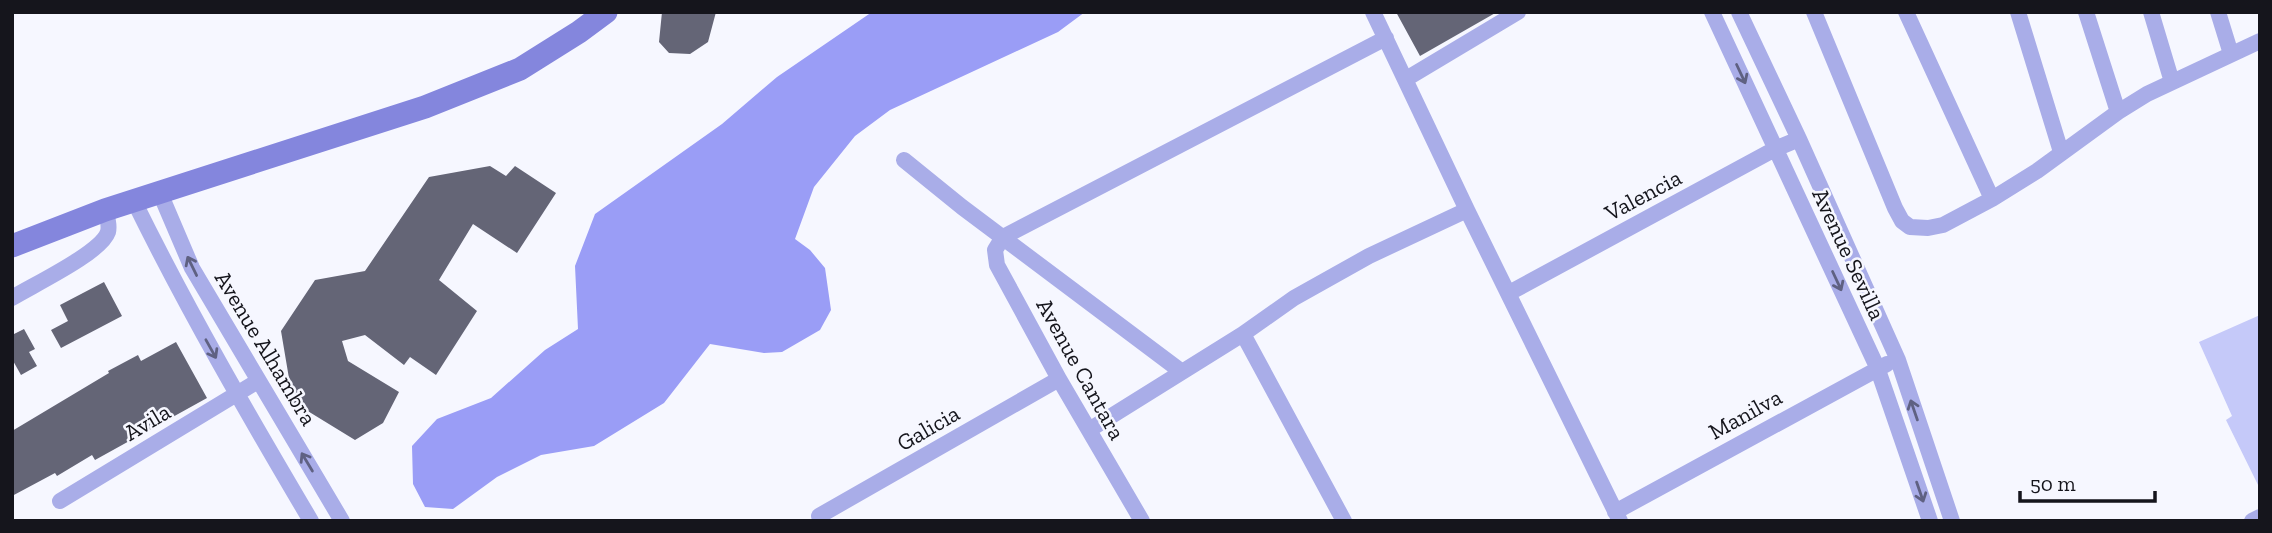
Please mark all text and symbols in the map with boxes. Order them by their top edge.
one-way arrow [1735,63,1748,84]
street label: Valencia [1599,163,1686,227]
street label: Avenue Sevilla [1806,184,1892,324]
one-way arrow [185,256,198,277]
street label: Avenue Alhambra [209,266,323,430]
one-way arrow [1831,270,1844,291]
street label: Avenue Cantara [1031,293,1131,445]
one-way arrow [204,338,218,358]
street label: Manilva [1703,383,1787,445]
street label: Avila [119,397,175,447]
street label: Galicia [892,399,964,457]
one-way arrow [1907,399,1920,421]
one-way arrow [300,453,314,473]
scale bar [2020,460,2155,504]
text: 50 m [2030,471,2076,496]
one-way arrow [1915,480,1927,502]

